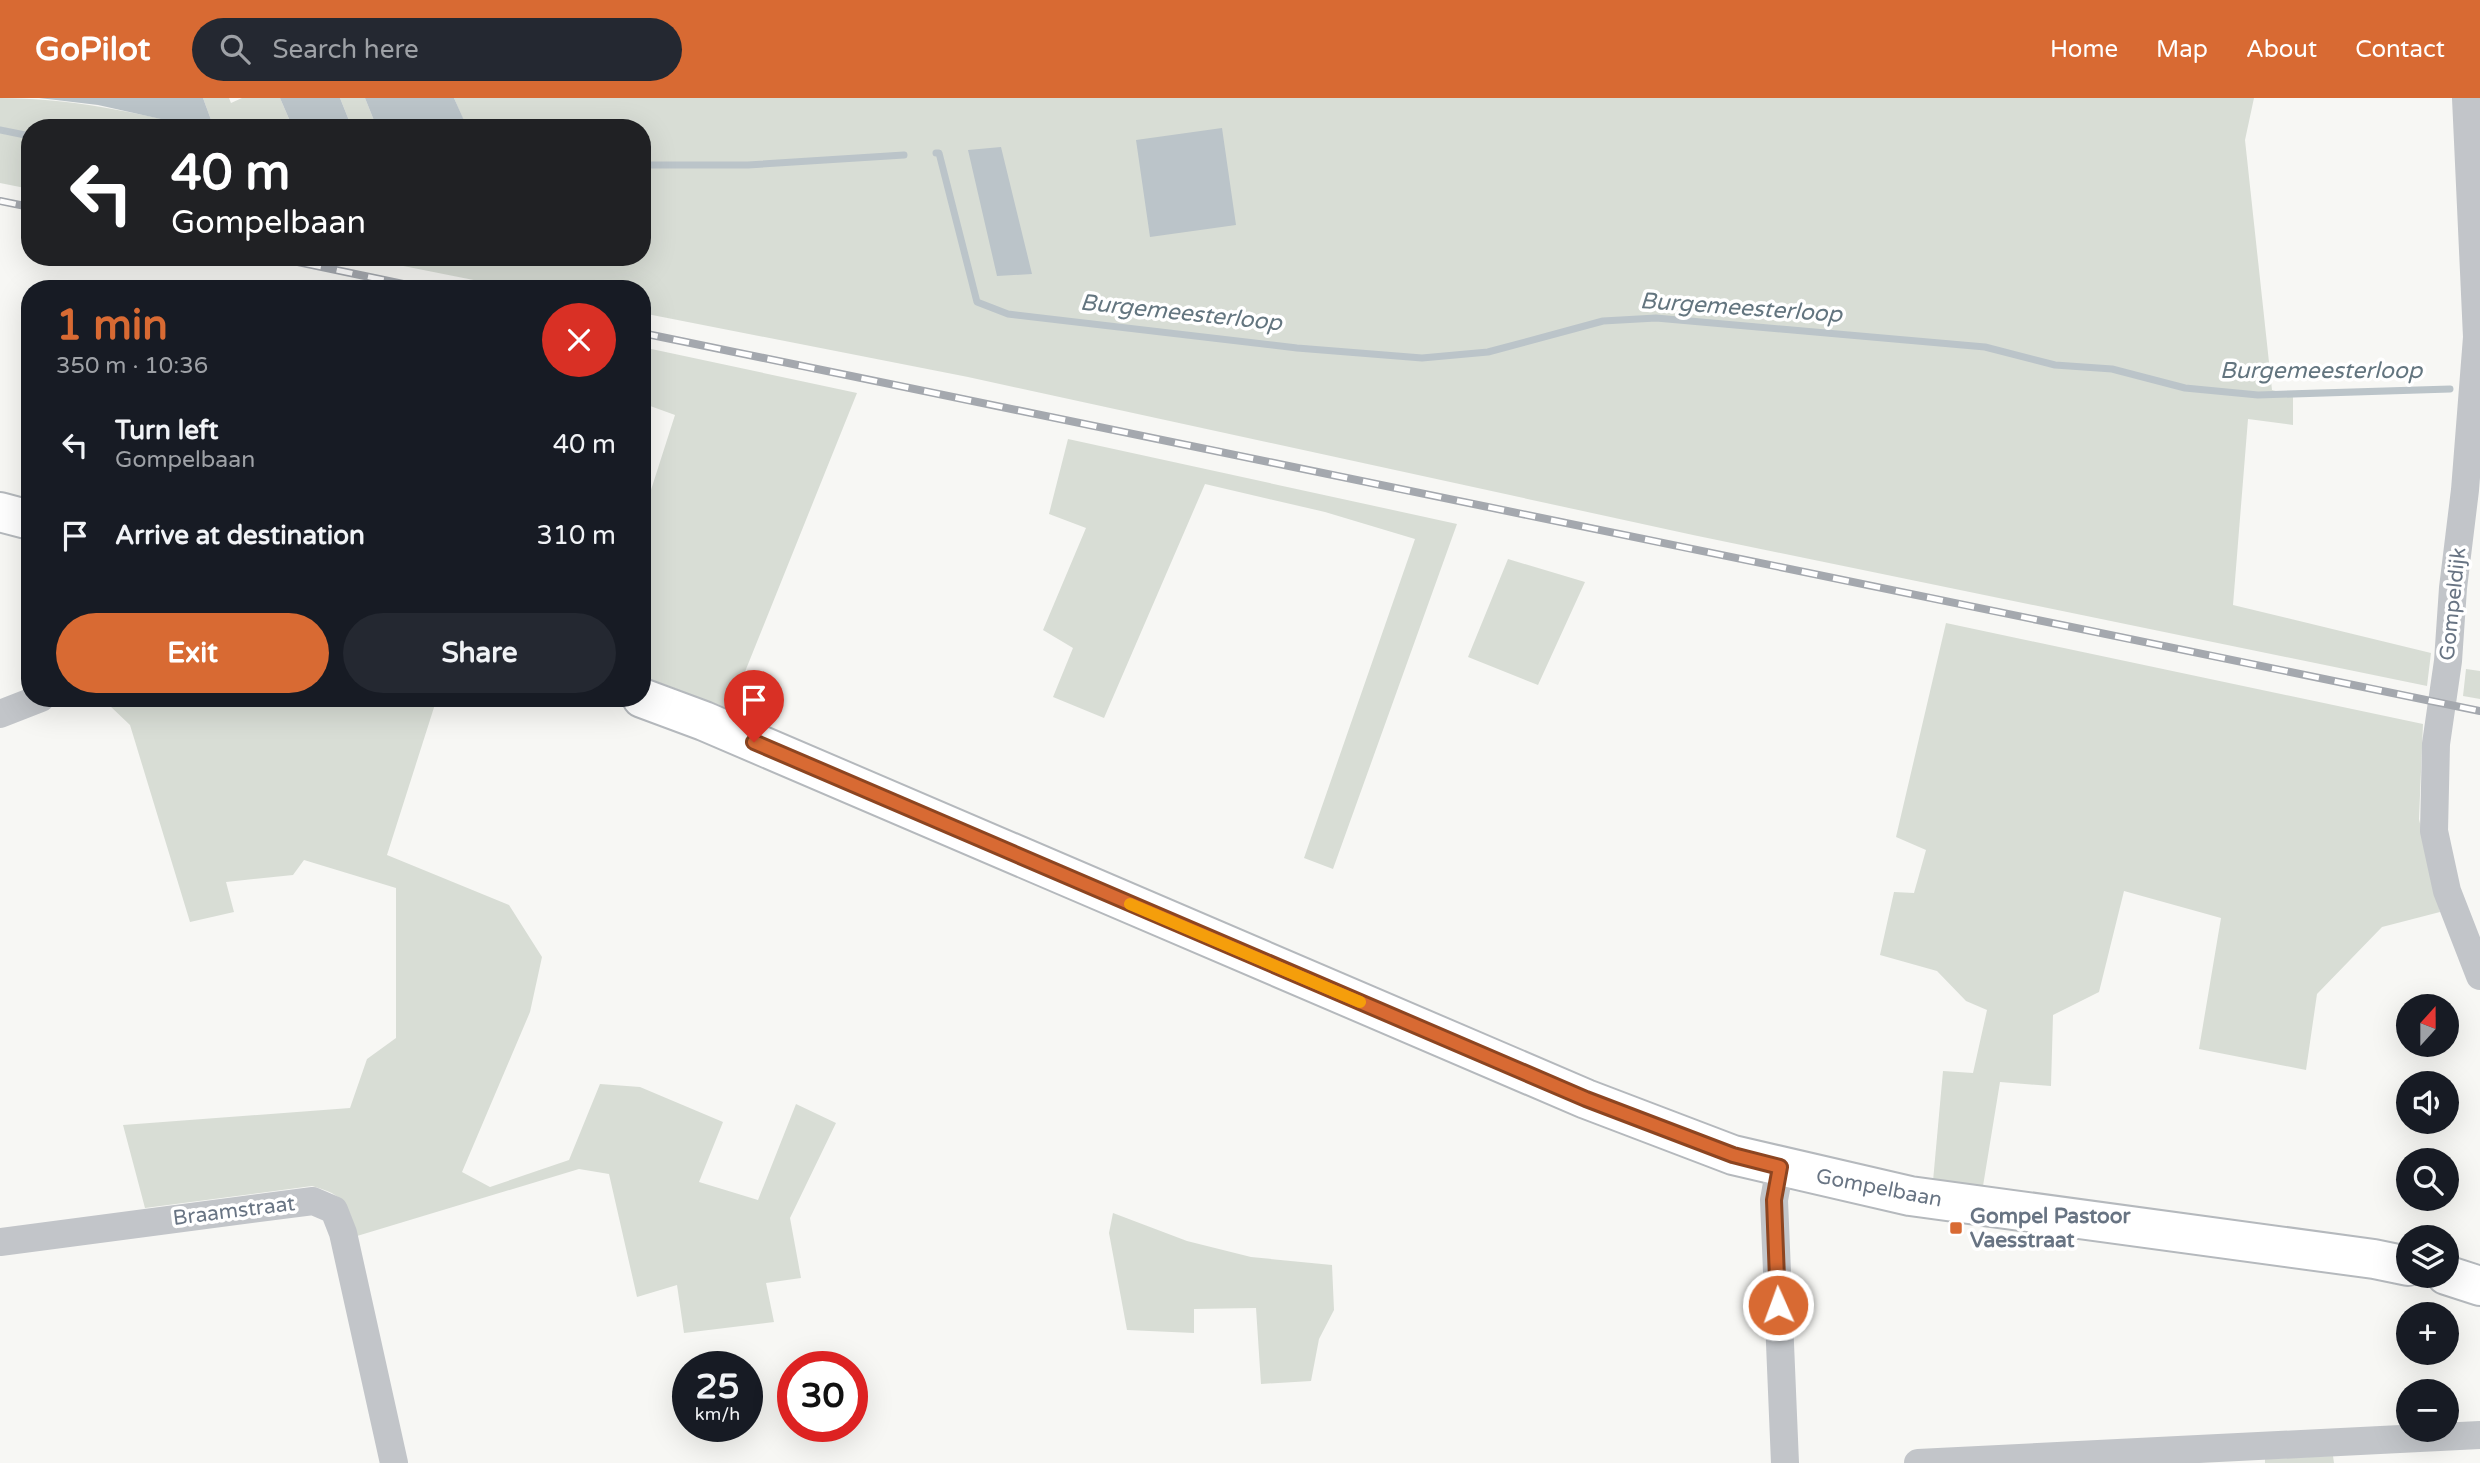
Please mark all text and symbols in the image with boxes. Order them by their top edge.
search box [192,18,682,81]
text: GoPilot [35,30,150,69]
icon: search [216,30,254,68]
text: Search here [272,34,419,65]
text: Home [2050,35,2118,64]
text: Map [2156,35,2208,64]
text: About [2246,35,2317,64]
text: Contact [2355,35,2445,64]
text: 40 m [171,144,290,203]
icon: left [56,147,147,238]
text: Gompelbaan [171,204,366,242]
water label: Burgemeesterloop [1639,287,1844,329]
water label: Burgemeesterloop [1079,288,1285,338]
text: 1 min [56,300,168,351]
button: close [542,303,616,377]
text: 350 m · 10:36 [56,352,208,380]
water label: Burgemeesterloop [2220,357,2424,385]
text: Turn left [115,415,218,446]
icon: left [56,426,94,464]
text: 40 m [553,429,616,460]
text: Gompelbaan [115,446,255,474]
icon: arrive [56,517,94,555]
text: Arrive at destination [115,520,365,551]
text: 310 m [536,520,616,551]
street label: Gompeldijk [2435,546,2471,662]
button: Exit [56,613,329,693]
button: Share [343,613,616,693]
pin [724,670,784,742]
icon: arrive [735,681,773,719]
north arrow [2396,994,2459,1057]
map controls [2396,994,2459,1442]
button: sound [2396,1071,2459,1134]
button: search [2396,1148,2459,1211]
street label: Gompelbaan [1814,1164,1944,1212]
street label: Braamstraat [172,1191,296,1231]
place label: Gompel Pastoor Vaesstraat [1970,1204,2132,1253]
marker: Gompel Pastoor Vaesstraat [1948,1220,1964,1236]
button: layers [2396,1225,2459,1288]
position arrow [1741,1268,1815,1342]
button: + [2396,1302,2459,1365]
speed limit sign: 30 [777,1351,868,1442]
text: 25 [696,1366,739,1408]
button: − [2396,1379,2459,1442]
text: km/h [695,1403,740,1425]

